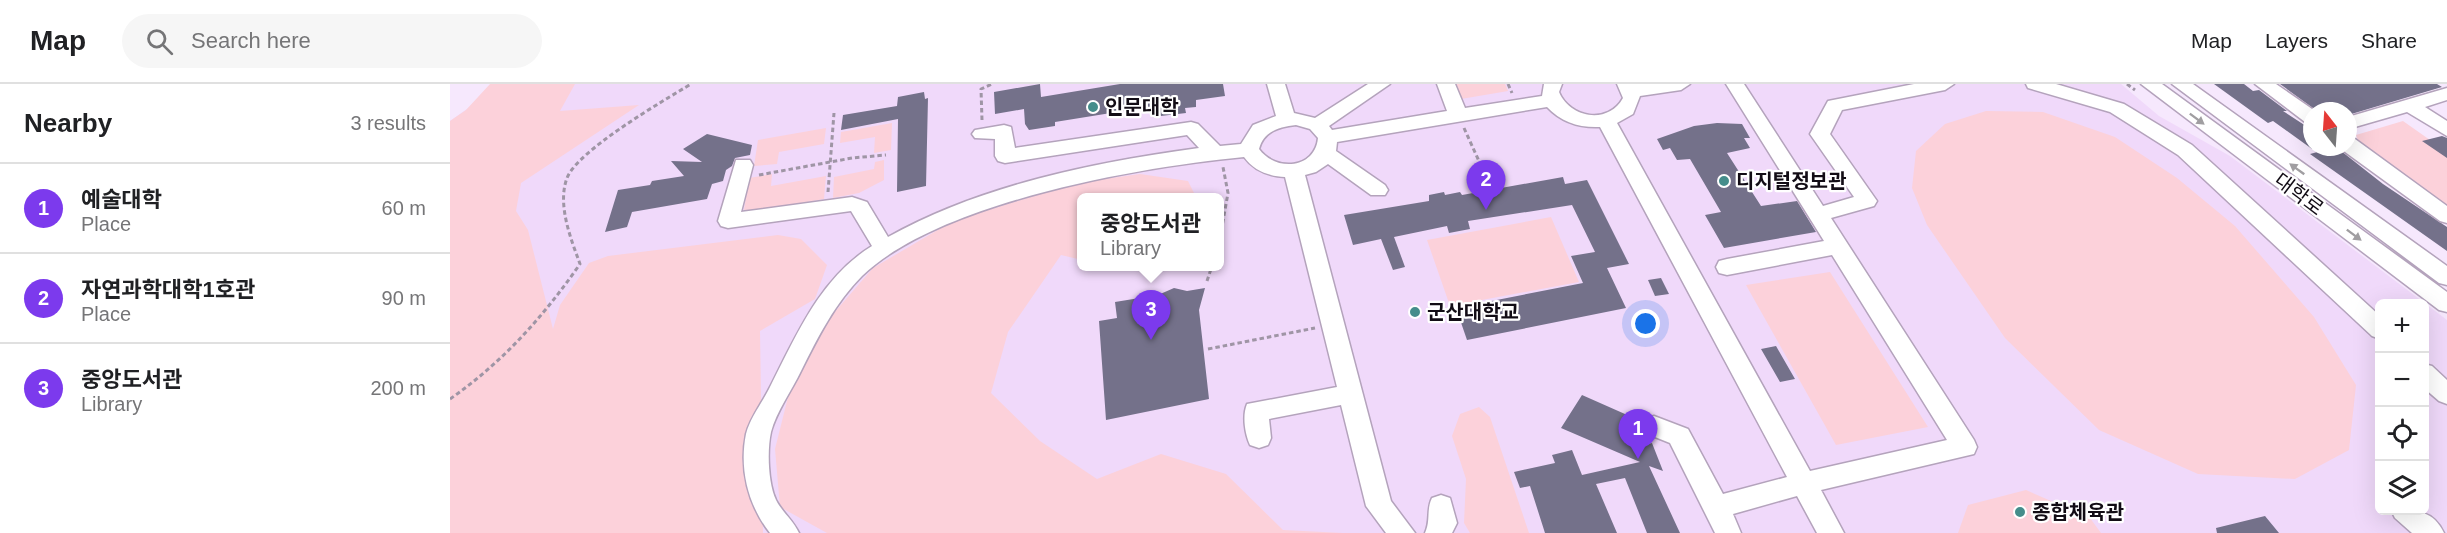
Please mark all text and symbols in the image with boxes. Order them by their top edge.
search box [122,14,542,68]
text: Map [30,25,86,56]
icon: search [143,25,176,58]
text: Search here [191,28,311,53]
text: Map [2191,29,2232,52]
text: Layers [2265,29,2328,52]
text: Share [2361,29,2417,52]
place label: 인문대학 [1105,96,1179,118]
marker: 인문대학 [1086,100,1100,114]
north arrow [2303,102,2357,156]
text: Nearby [24,108,112,138]
text: 3 results [350,112,426,134]
one-way arrow [2189,113,2205,125]
pin: 2 [1466,160,1506,210]
one-way arrow [2290,163,2306,175]
street label: 대학로 [2270,169,2328,219]
place label: 디지털정보관 [1736,170,1847,192]
marker: 디지털정보관 [1717,174,1731,188]
text: 예술대학 [81,187,162,212]
popup [1077,193,1224,271]
text: 1 [38,197,49,219]
text: 60 m [382,197,426,219]
text: 중앙도서관 [1100,211,1201,236]
text: Place [81,213,131,235]
one-way arrow [2346,229,2362,241]
text: Library [1100,237,1161,259]
text: 자연과학대학1호관 [81,277,255,302]
text: 2 [38,287,49,309]
text: 90 m [382,287,426,309]
pin: 3 [1132,290,1170,340]
map controls [2375,299,2429,515]
button: + [2375,299,2429,353]
place label: 군산대학교 [1427,301,1519,323]
text: Place [81,303,131,325]
marker: 군산대학교 [1408,305,1422,319]
your location [1631,309,1660,338]
button: − [2375,353,2429,407]
text: 중앙도서관 [81,367,182,392]
text: 3 [38,377,49,399]
text: 200 m [370,377,426,399]
text: Library [81,393,142,415]
button: locate [2375,407,2429,461]
pin: 1 [1618,410,1658,459]
button: layers [2375,461,2429,515]
place label: 종합체육관 [2032,501,2125,523]
marker: 종합체육관 [2013,505,2027,519]

